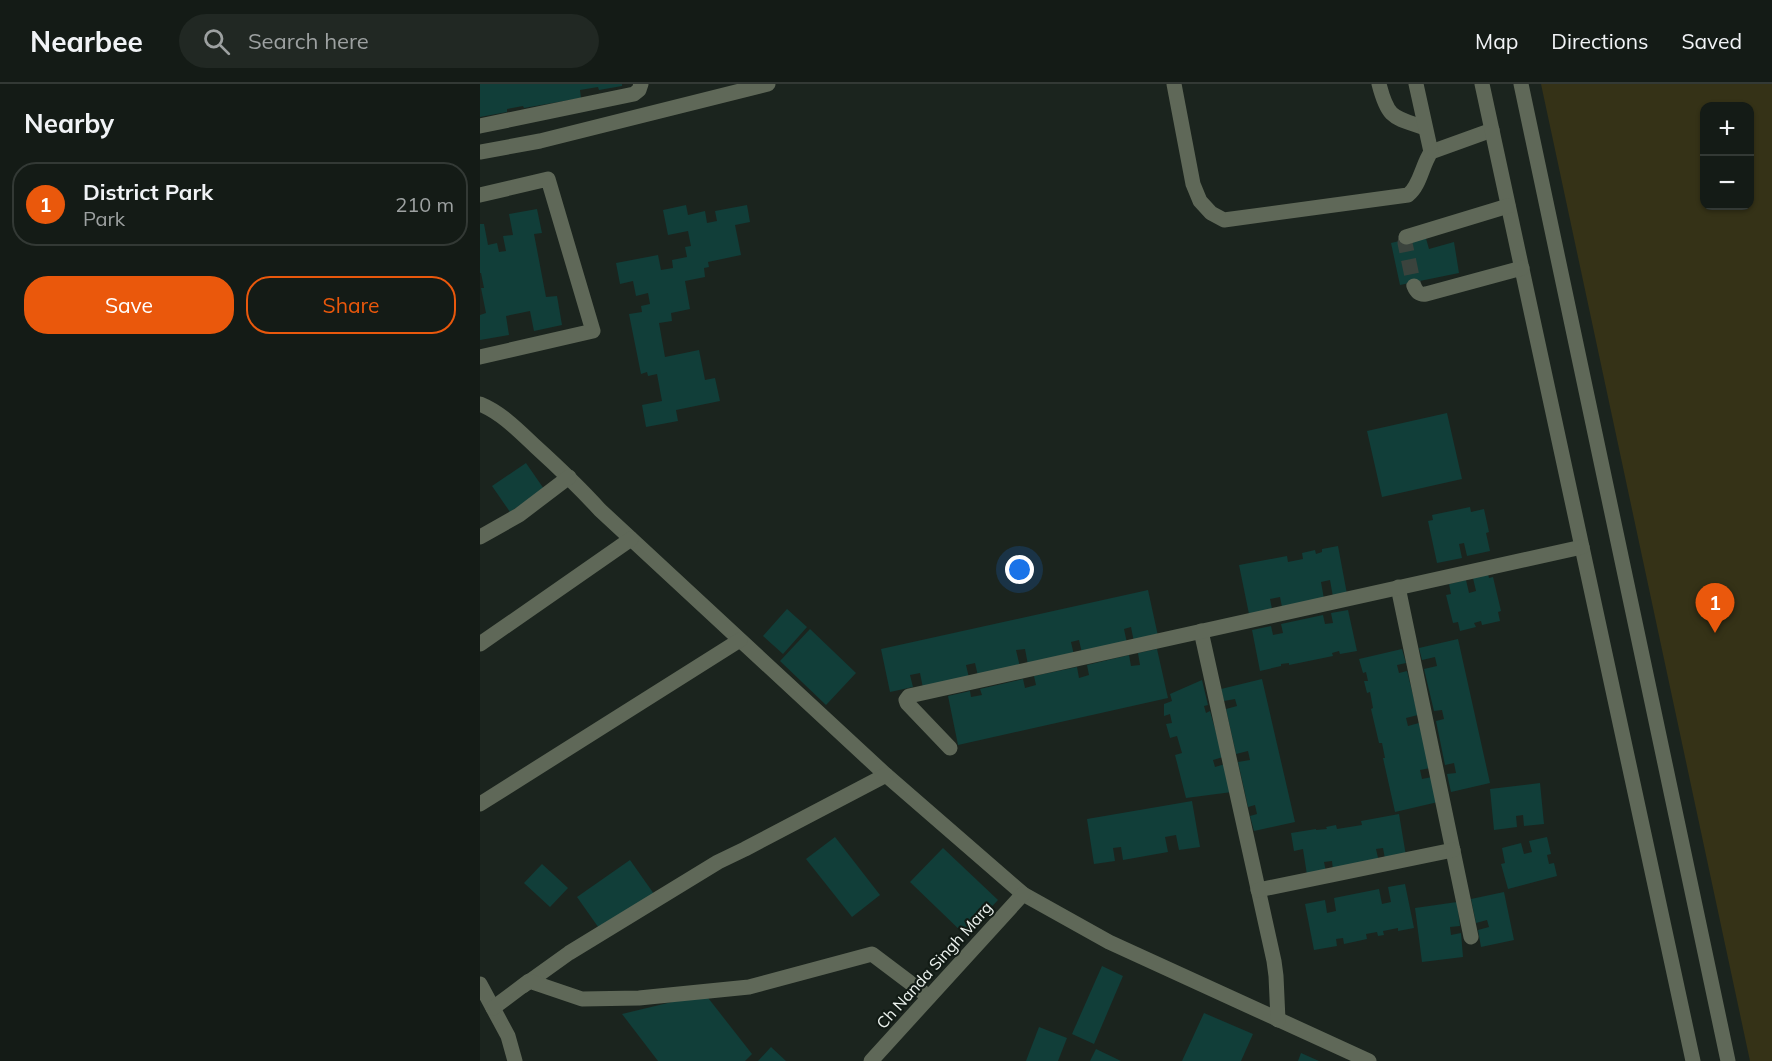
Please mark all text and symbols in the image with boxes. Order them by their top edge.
search box [179,14,599,68]
text: Nearbee [30,24,143,59]
icon: search [200,25,233,58]
text: Search here [248,27,369,55]
text: Map [1475,28,1518,54]
text: Directions [1551,28,1648,54]
text: Saved [1681,28,1742,54]
map controls [1700,102,1754,210]
button: + [1700,102,1754,156]
text: Nearby [24,107,114,140]
button: − [1700,156,1754,210]
text: District Park [83,178,213,206]
text: 1 [40,192,52,217]
text: 210 m [395,192,454,217]
text: Park [83,206,125,231]
button: Save [24,276,234,334]
button: Share [246,276,456,334]
your location [1005,555,1034,584]
pin: 1 [1696,584,1734,633]
street label: Ch Nanda Singh Marg [872,897,996,1033]

